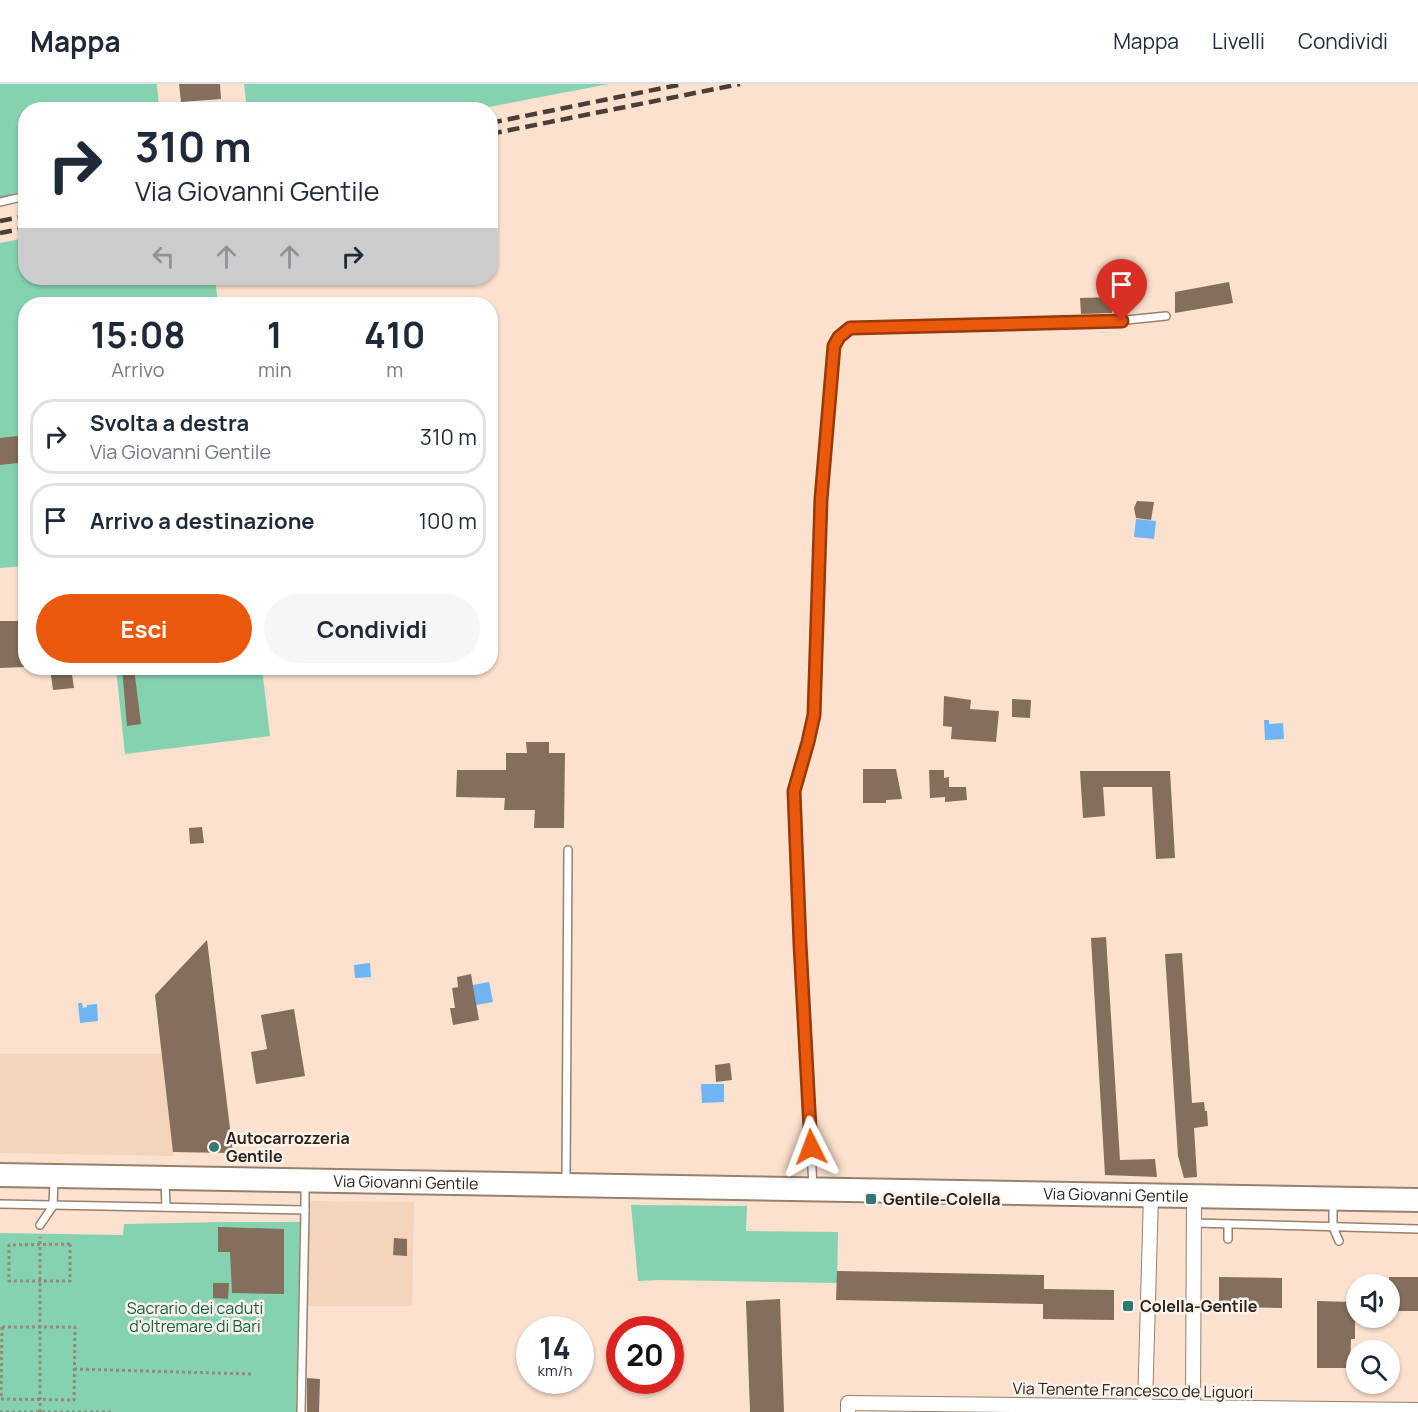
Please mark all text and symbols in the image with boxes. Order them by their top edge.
text: Mappa [30,22,121,60]
text: Mappa [1113,27,1179,55]
text: Livelli [1212,27,1265,55]
text: Condividi [1298,27,1388,55]
text: 310 m [135,117,252,175]
icon: right [36,126,114,204]
text: Via Giovanni Gentile [135,172,380,209]
icon: left [147,240,180,273]
icon: ahead [210,240,243,273]
icon: ahead [273,240,306,273]
icon: right [336,240,369,273]
pin [1096,259,1147,321]
icon: arrive [1105,268,1138,301]
text: 15:08 [91,310,185,359]
text: 1 [267,310,283,359]
text: 410 [364,310,425,359]
text: Arrivo [111,356,165,383]
text: min [258,356,292,383]
text: m [386,356,403,383]
text: Svolta a destra [90,408,249,438]
icon: right [39,420,72,453]
text: 310 m [420,422,477,452]
text: Via Giovanni Gentile [90,438,271,465]
icon: arrive [39,504,72,537]
text: Arrivo a destinazione [90,506,314,536]
text: 100 m [419,506,477,536]
button: Esci [36,594,252,663]
button: Condividi [264,594,480,663]
position arrow [779,1115,843,1179]
place label: Autocarrozzeria Gentile [226,1127,350,1167]
marker: Autocarrozzeria Gentile [207,1140,221,1154]
street label: Via Giovanni Gentile [333,1170,479,1194]
street label: Via Giovanni Gentile [1043,1182,1189,1207]
place label: Gentile-Colella [883,1188,1000,1210]
marker: Gentile-Colella [864,1192,878,1206]
map controls [1346,1274,1400,1394]
button: sound [1346,1274,1400,1328]
place label: Colella-Gentile [1140,1295,1258,1317]
park label: Sacrario dei caduti d'oltremare di Bari [127,1297,263,1337]
marker: Colella-Gentile [1121,1299,1135,1313]
speed limit sign: 20 [606,1316,684,1394]
text: 14 [539,1327,571,1368]
button: search [1346,1340,1400,1394]
text: km/h [538,1360,572,1381]
street label: Via Tenente Francesco de Liguori [1013,1377,1253,1403]

